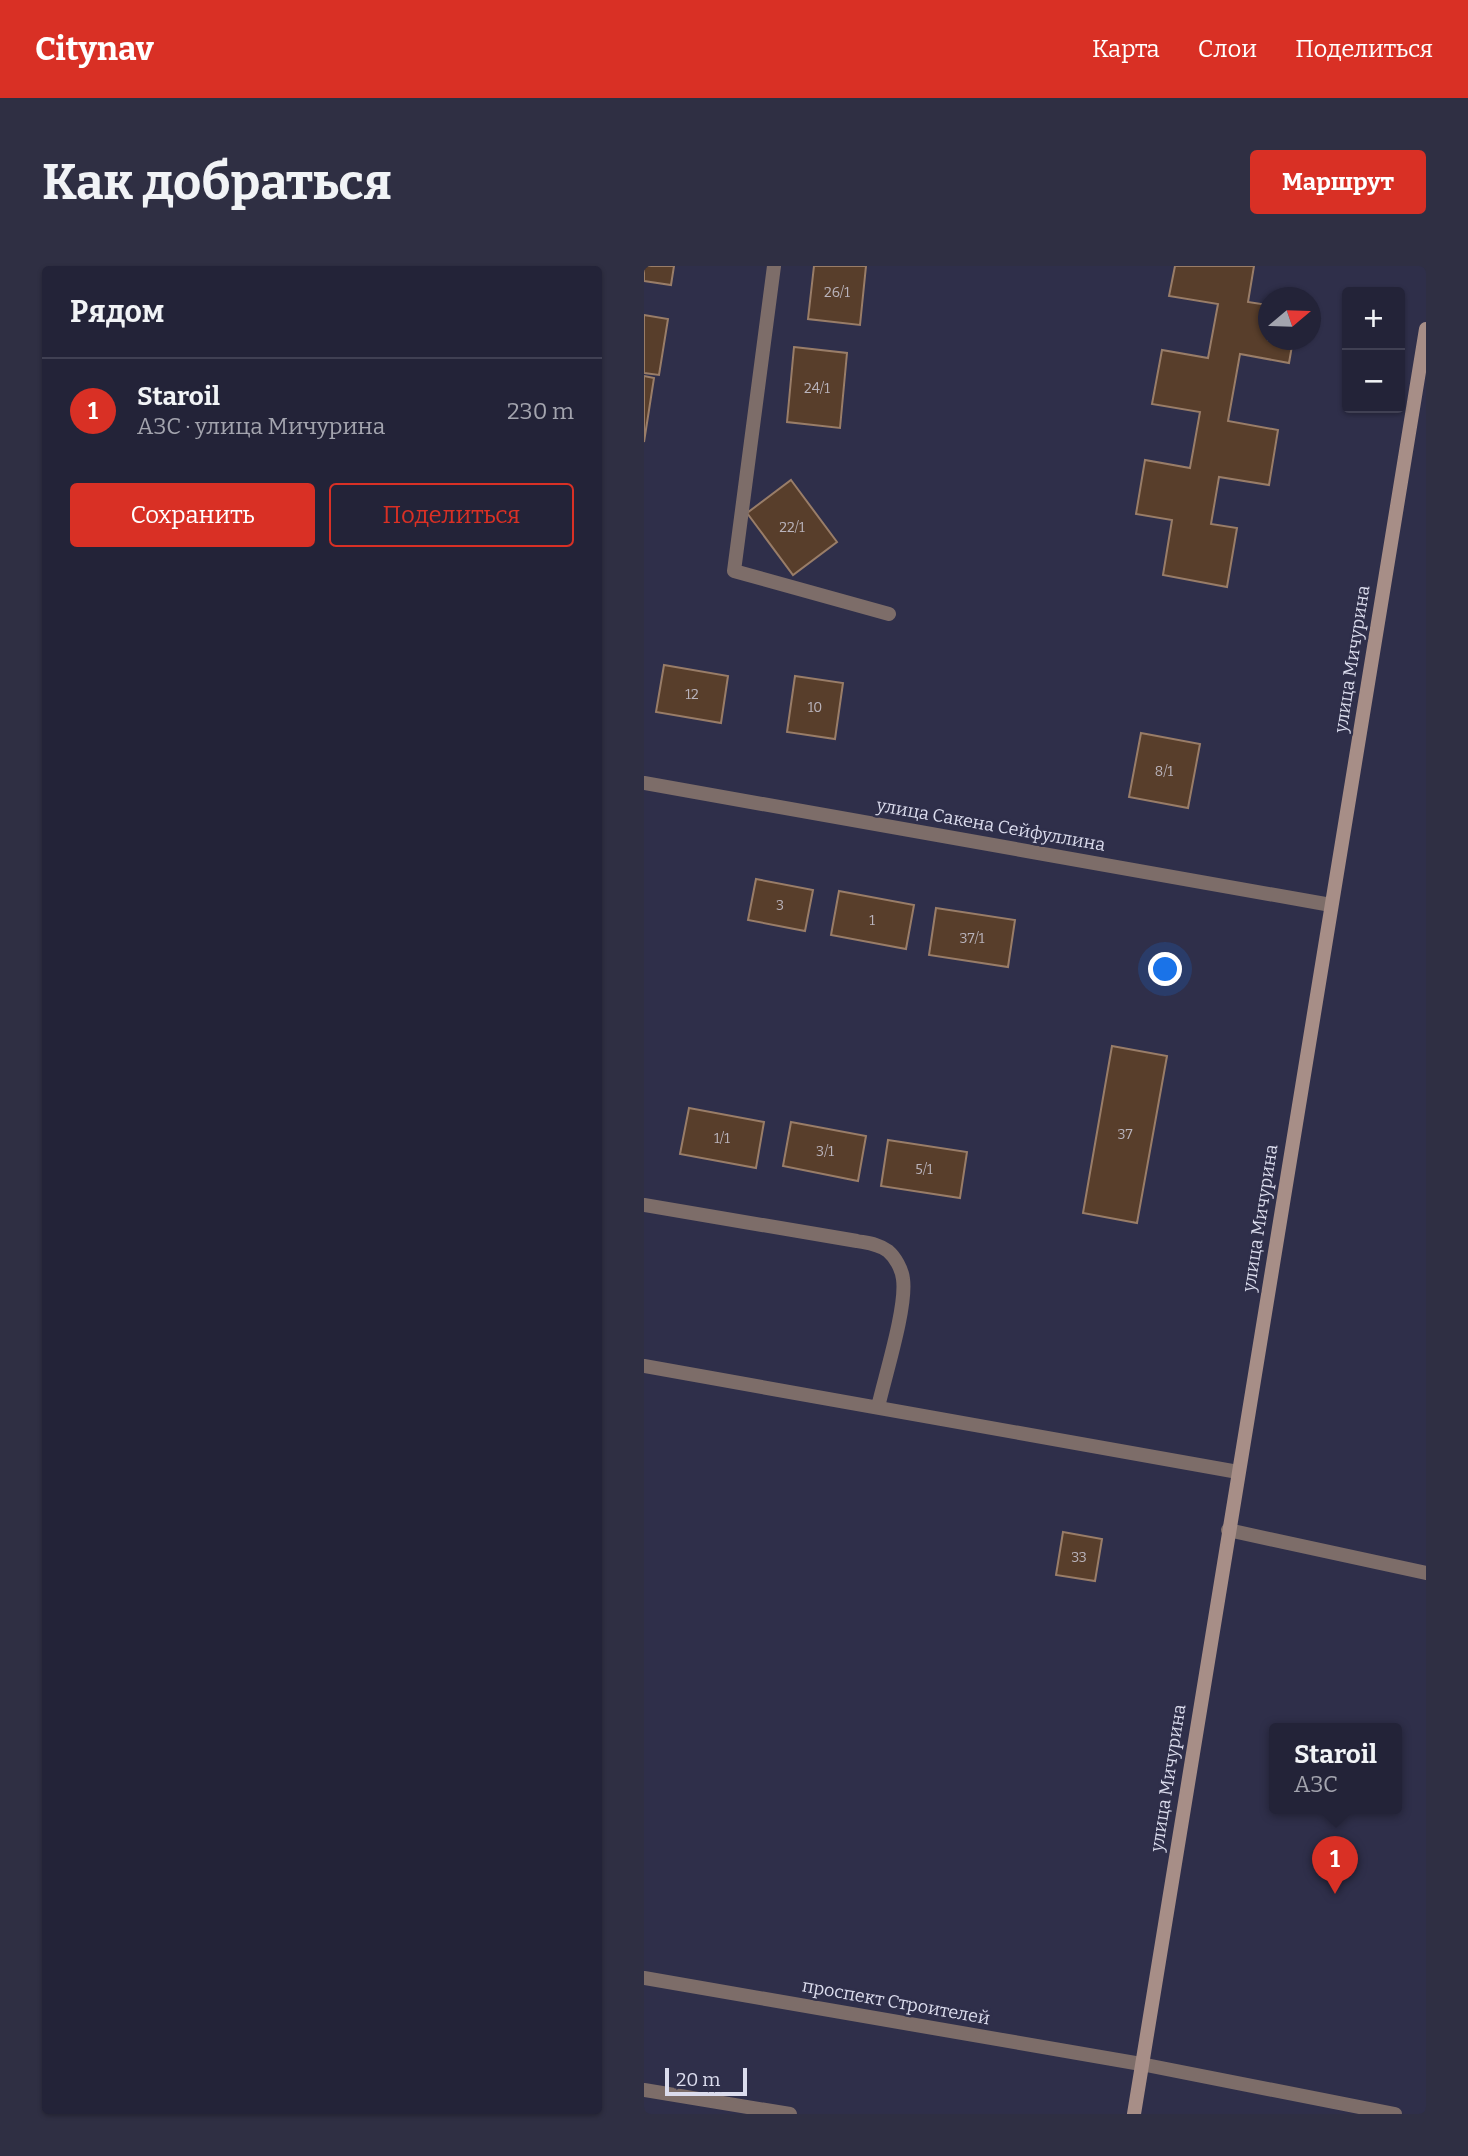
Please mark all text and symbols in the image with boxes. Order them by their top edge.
text: Citynav [35,29,154,69]
text: Карта [1092,35,1160,63]
text: Слои [1198,35,1257,63]
text: Поделиться [1295,35,1433,63]
button: Маршрут [1250,150,1426,214]
text: Как добраться [42,153,392,212]
house number: 26/1 [824,284,850,301]
north arrow [1258,287,1321,350]
map controls [1342,287,1405,413]
button: + [1342,287,1405,350]
text: Рядом [70,294,164,330]
button: − [1342,350,1405,413]
house number: 24/1 [804,380,830,397]
text: Staroil [137,381,220,412]
text: 1 [88,397,98,425]
text: 230 m [507,397,574,425]
text: АЗС · улица Мичурина [137,412,385,440]
button: Сохранить [70,483,315,547]
button: Поделиться [329,483,574,547]
house number: 22/1 [779,519,805,536]
street label: улица Мичурина [1329,584,1375,735]
house number: 12 [685,686,699,703]
house number: 10 [808,699,822,716]
house number: 8/1 [1155,763,1174,780]
street label: улица Сакена Сейфуллина [874,794,1107,856]
house number: 3 [776,897,784,914]
house number: 1 [869,912,875,929]
house number: 37/1 [959,930,985,947]
your location [1148,952,1182,986]
house number: 37 [1117,1126,1133,1143]
house number: 1/1 [714,1130,730,1147]
house number: 3/1 [816,1143,834,1160]
street label: улица Мичурина [1237,1143,1283,1294]
house number: 5/1 [915,1161,933,1178]
house number: 33 [1071,1549,1087,1566]
street label: улица Мичурина [1145,1703,1191,1854]
popup [1269,1723,1402,1814]
text: Staroil [1294,1739,1377,1770]
text: АЗС [1294,1770,1338,1798]
pin: 1 [1312,1836,1358,1894]
street label: проспект Строителей [800,1975,992,2029]
scale bar [665,2065,747,2097]
text: 20 m [676,2068,720,2091]

